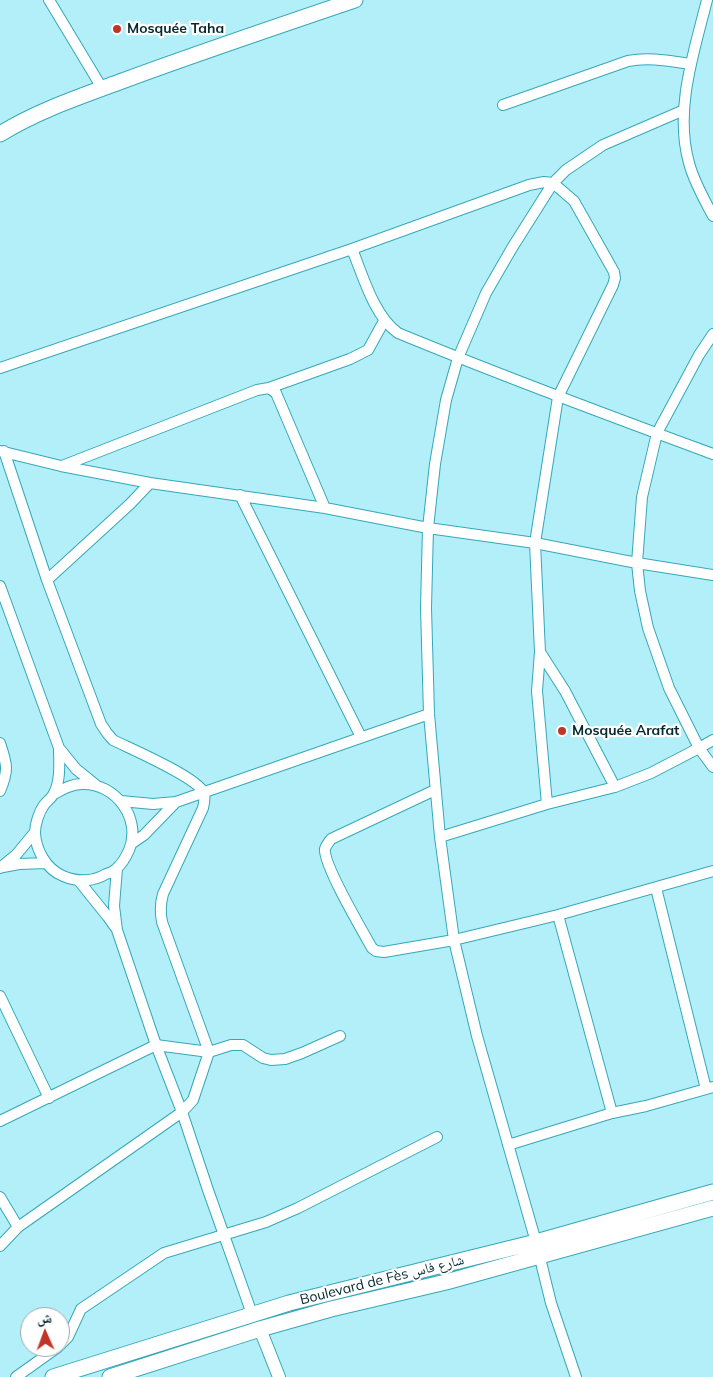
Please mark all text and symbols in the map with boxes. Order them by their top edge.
place label: Mosquée Taha [127,21,224,37]
marker: Mosquée Taha [111,23,123,35]
place label: Mosquée Arafat [572,723,679,739]
marker: Mosquée Arafat [556,725,568,737]
street label: Boulevard de Fès شارع فاس [298,1251,466,1309]
north arrow [20,1307,70,1357]
text: ش [37,1309,52,1327]

